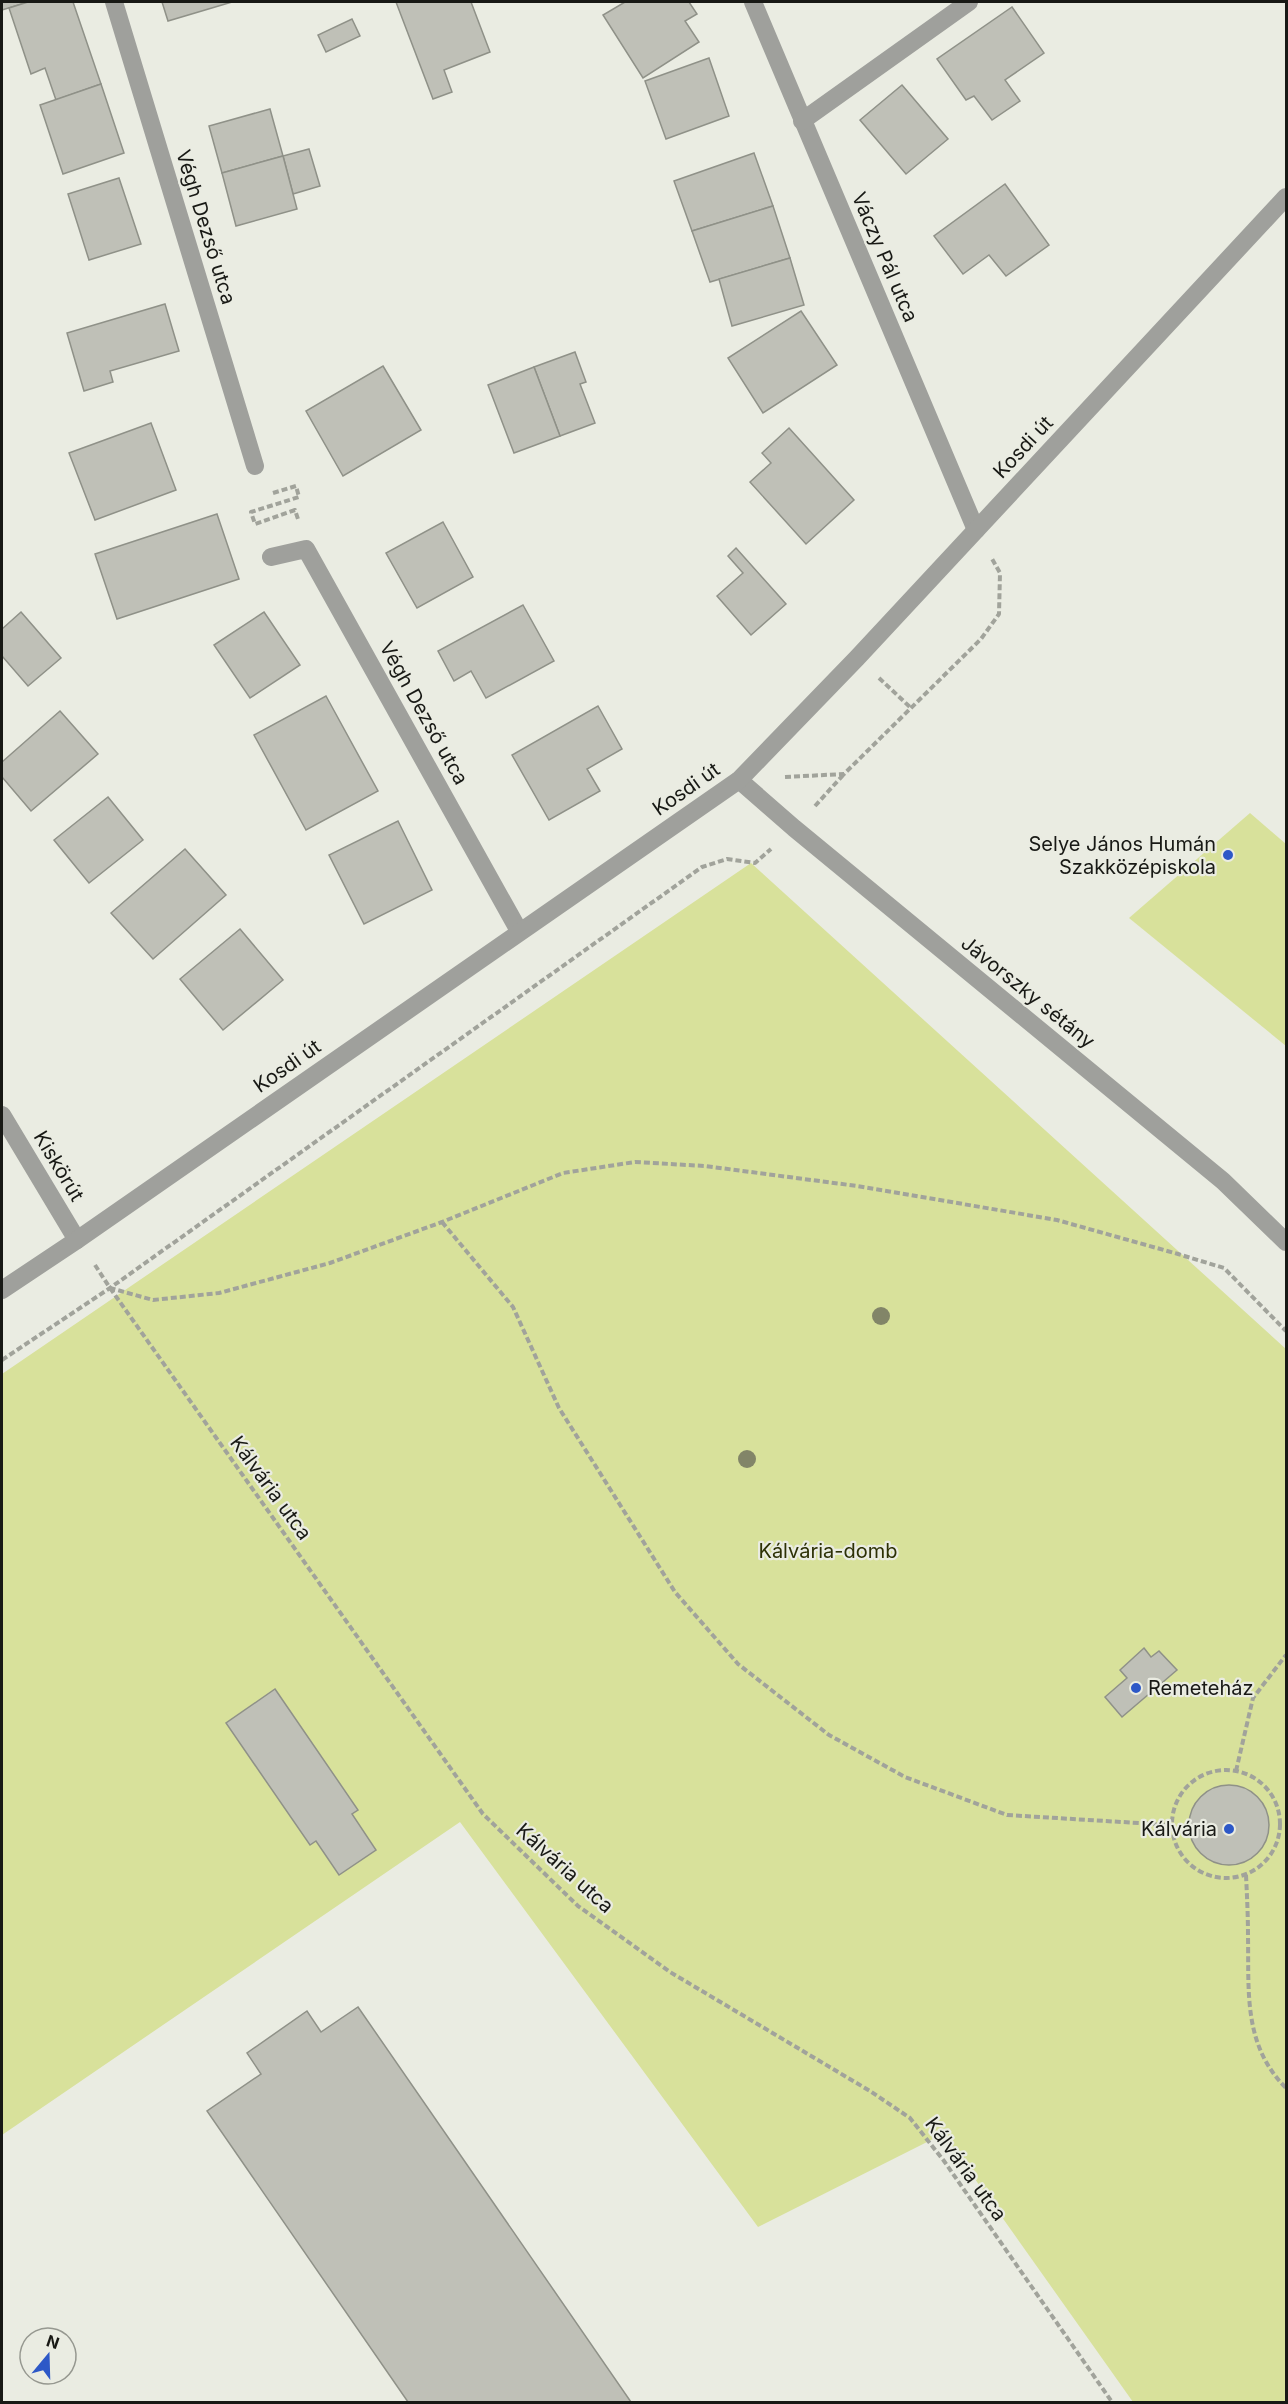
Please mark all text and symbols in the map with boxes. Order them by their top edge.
street label: Végh Dezső utca [171,147,241,307]
street label: Váczy Pál utca [847,189,923,325]
street label: Kosdi út [988,411,1058,483]
street label: Végh Dezső utca [375,637,473,789]
street label: Kosdi út [648,757,724,821]
place label: Selye János Humán Szakközépiskola [1029,832,1216,879]
marker: Selye János Humán Szakközépiskola [1221,848,1235,862]
street label: Jávorszky sétány [956,931,1100,1053]
street label: Kosdi út [249,1034,325,1098]
street label: Kiskörút [29,1127,89,1206]
street label: Kálvária utca [225,1431,317,1545]
park label: Kálvária-domb [758,1539,898,1563]
place label: Remeteház [1148,1676,1254,1700]
marker: Remeteház [1129,1681,1143,1695]
place label: Kálvária [1141,1817,1217,1841]
street label: Kálvária utca [511,1818,619,1918]
marker: Kálvária [1222,1822,1236,1836]
street label: Kálvária utca [920,2112,1012,2226]
north arrow [18,2326,78,2386]
text: N [44,2330,62,2353]

